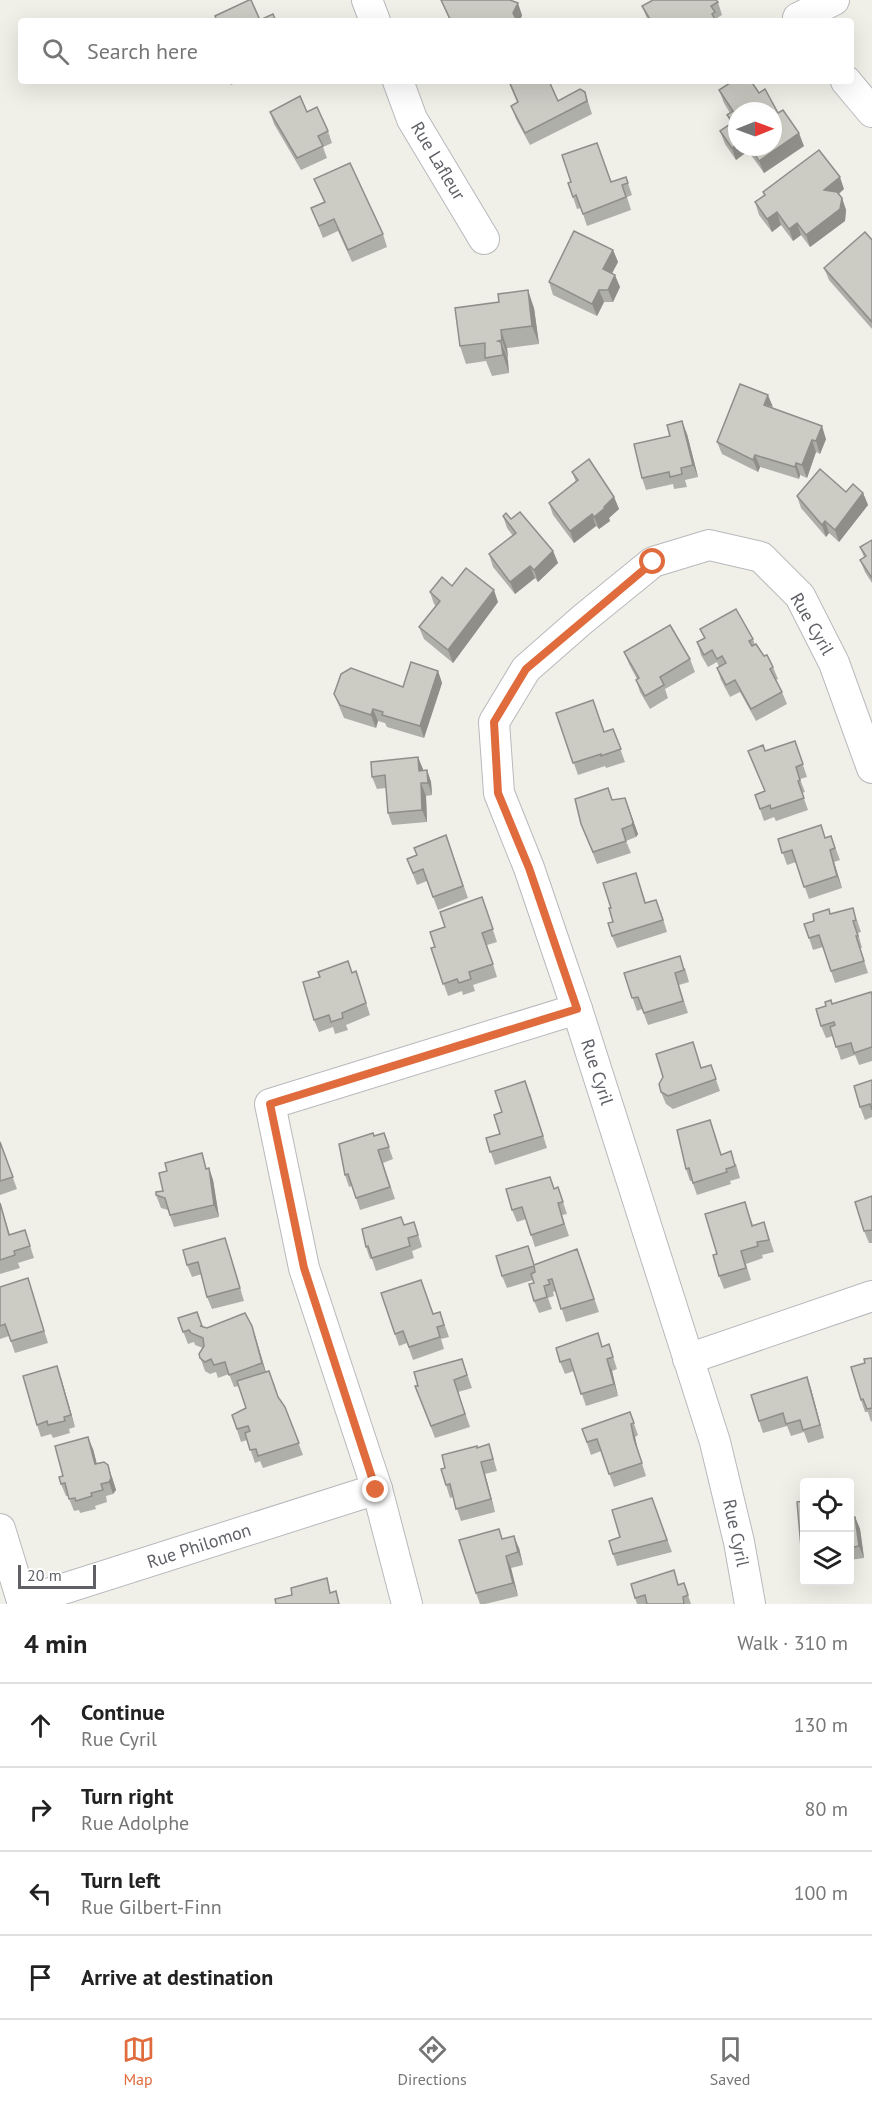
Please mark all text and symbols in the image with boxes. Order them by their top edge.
search box [18,18,854,84]
icon: search [39,35,72,68]
text: Search here [87,37,198,65]
north arrow [728,102,782,156]
street label: Rue Lafleur [406,117,471,204]
route start [639,548,665,574]
street label: Rue Cyril [785,588,840,660]
street label: Rue Cyril [576,1036,619,1109]
route end [362,1476,388,1502]
map controls [800,1478,854,1586]
button: locate [800,1478,854,1532]
street label: Rue Cyril [718,1497,755,1569]
street label: Rue Philomon [144,1518,254,1573]
button: layers [800,1532,854,1586]
scale bar [18,1562,96,1590]
text: 20 m [27,1565,62,1585]
text: 4 min [24,1627,87,1660]
text: Walk · 310 m [737,1630,848,1656]
text: Continue [81,1698,165,1726]
icon: ahead [24,1709,57,1742]
text: 130 m [794,1712,848,1738]
text: Rue Cyril [81,1726,157,1752]
text: Turn right [81,1782,173,1810]
icon: right [24,1793,57,1826]
text: 80 m [805,1796,848,1822]
text: Rue Adolphe [81,1810,189,1836]
text: Turn left [81,1866,161,1894]
icon: left [24,1877,57,1910]
text: 100 m [794,1880,848,1906]
text: Rue Gilbert-Finn [81,1894,222,1920]
icon: arrive [24,1961,57,1994]
text: Arrive at destination [81,1963,273,1991]
tab: Map [122,2033,155,2089]
tab: Directions [398,2033,467,2089]
tab: Saved [710,2033,750,2089]

